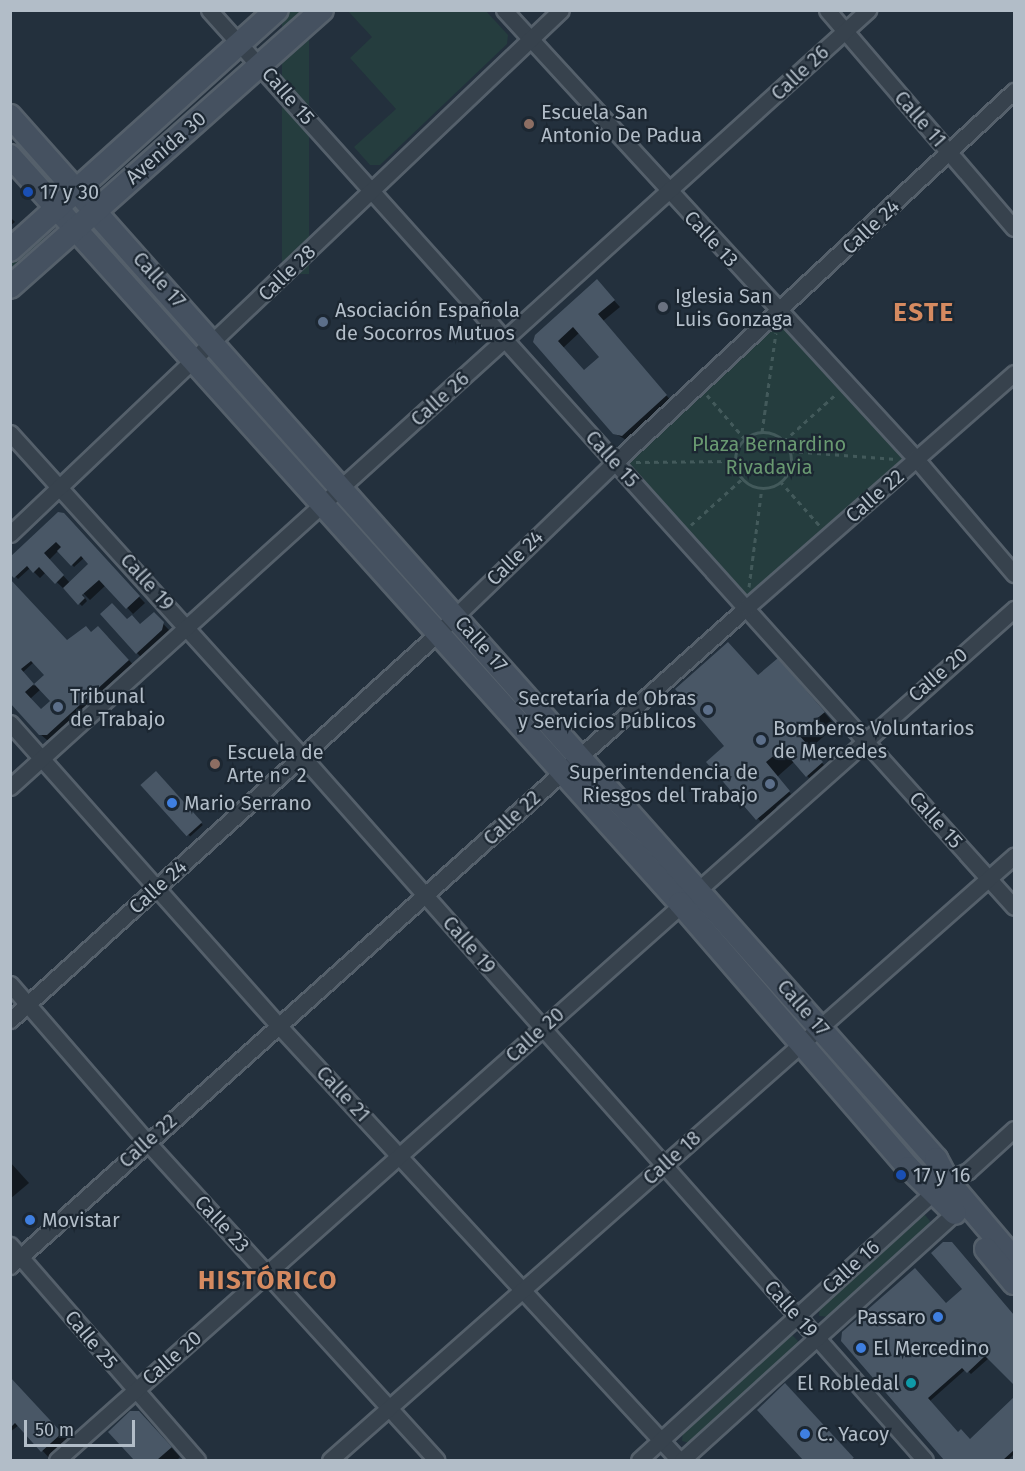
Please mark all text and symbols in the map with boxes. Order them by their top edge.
street label: Calle 26 [766,40,834,106]
street label: Calle 15 [257,62,319,130]
street label: Calle 11 [889,86,951,152]
place label: Escuela San Antonio De Padua [541,100,702,147]
street label: Avenida 30 [121,107,211,189]
marker: Escuela San Antonio De Padua [522,117,536,131]
place label: 17 y 30 [40,180,99,204]
marker: 17 y 30 [21,185,35,199]
street label: Calle 24 [837,195,905,259]
street label: Calle 13 [679,206,743,272]
street label: Calle 28 [253,240,321,306]
street label: Calle 17 [128,247,190,313]
place label: Iglesia San Luis Gonzaga [675,284,793,331]
district label: ESTE [893,297,955,329]
place label: Asociación Española de Socorros Mutuos [335,298,520,345]
marker: Iglesia San Luis Gonzaga [656,300,670,314]
marker: Asociación Española de Socorros Mutuos [316,315,330,329]
street label: Calle 26 [406,367,474,431]
street label: Calle 15 [580,426,644,492]
park label: Plaza Bernardino Rivadavia [692,433,846,480]
street label: Calle 22 [841,464,909,528]
street label: Calle 24 [482,525,548,591]
street label: Calle 19 [115,548,179,616]
street label: Calle 17 [450,611,512,677]
street label: Calle 20 [904,643,972,707]
place label: Tribunal de Trabajo [70,684,165,731]
place label: Secretaría de Obras y Servicios Públicos [518,686,696,733]
marker: Tribunal de Trabajo [51,700,65,714]
marker: Secretaría de Obras y Servicios Públicos [701,703,715,717]
place label: Bomberos Voluntarios de Mercedes [773,716,974,763]
marker: Bomberos Voluntarios de Mercedes [754,733,768,747]
place label: Escuela de Arte n° 2 [227,740,324,787]
marker: Escuela de Arte n° 2 [208,757,222,771]
place label: Superintendencia de Riesgos del Trabajo [569,760,758,807]
marker: Superintendencia de Riesgos del Trabajo [763,777,777,791]
street label: Calle 22 [478,786,546,850]
street label: Calle 15 [904,787,968,853]
place label: Mario Serrano [184,791,312,815]
marker: Mario Serrano [165,796,179,810]
street label: Calle 24 [124,855,192,919]
street label: Calle 19 [437,911,501,979]
street label: Calle 17 [772,975,834,1041]
street label: Calle 20 [501,1002,569,1068]
street label: Calle 21 [311,1061,375,1127]
street label: Calle 22 [114,1109,182,1173]
street label: Calle 18 [638,1126,706,1190]
place label: 17 y 16 [913,1163,970,1187]
marker: 17 y 16 [894,1168,908,1182]
street label: Calle 23 [190,1190,254,1258]
place label: Movistar [42,1208,120,1232]
marker: Movistar [23,1213,37,1227]
street label: Calle 16 [817,1235,885,1299]
district label: HISTÓRICO [198,1265,338,1297]
street label: Calle 19 [759,1275,823,1343]
place label: Passaro [857,1305,926,1329]
street label: Calle 25 [59,1306,123,1374]
marker: Passaro [931,1310,945,1324]
street label: Calle 20 [138,1326,206,1390]
place label: El Mercedino [873,1336,989,1360]
marker: El Mercedino [854,1341,868,1355]
place label: El Robledal [797,1371,899,1395]
marker: El Robledal [904,1376,918,1390]
scale bar [27,1408,138,1446]
text: 50 m [35,1419,74,1441]
place label: C. Yacoy [817,1422,889,1446]
marker: C. Yacoy [798,1427,812,1441]

